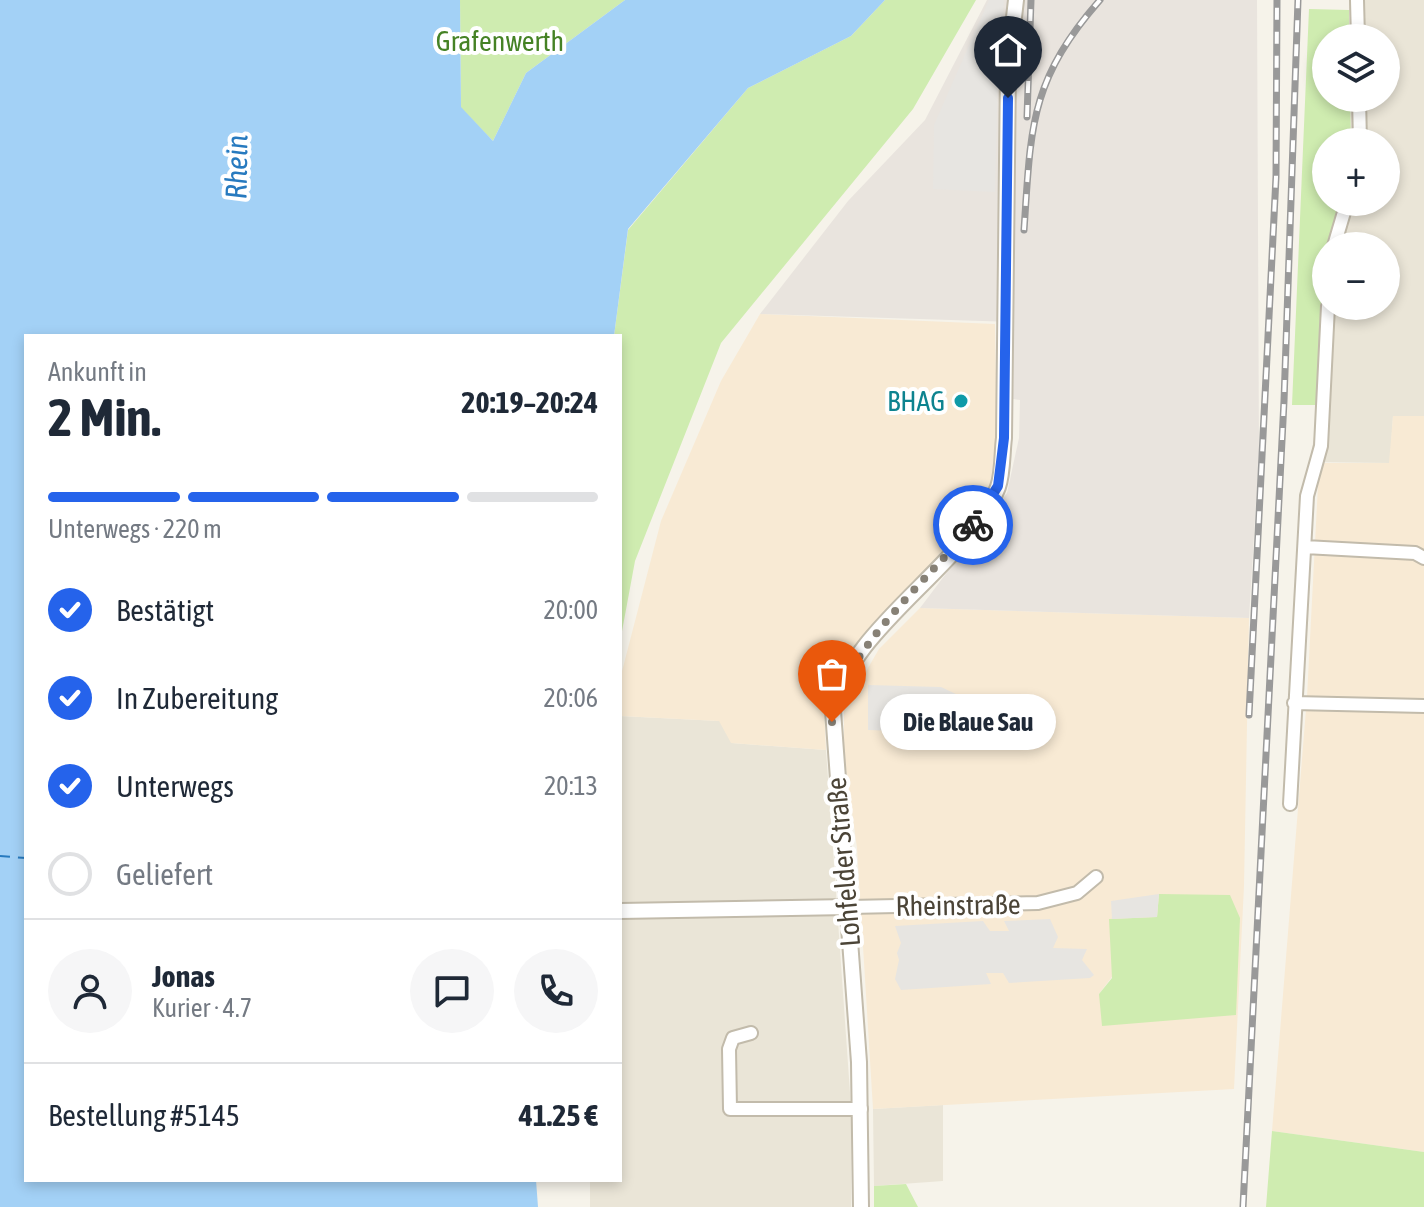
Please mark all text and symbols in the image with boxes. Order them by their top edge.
pin [974,16,1042,98]
map controls [1312,24,1400,320]
button: layers [1312,24,1400,112]
park label: Grafenwerth [436,25,564,57]
icon: home [986,28,1030,72]
button: + [1312,128,1400,216]
water label: Rhein [218,134,254,200]
button: − [1312,232,1400,320]
text: Ankunft in [48,357,147,387]
text: 20:19–20:24 [461,385,598,419]
place label: BHAG [887,385,945,417]
text: 2 Min. [48,387,161,447]
marker: BHAG [952,392,970,410]
courier [933,485,1013,565]
icon: bike [951,503,995,547]
text: Unterwegs · 220 m [48,514,222,544]
icon: check [48,588,92,632]
text: Bestätigt [116,593,214,627]
text: 20:00 [543,595,598,625]
pin [798,640,866,722]
icon: bag [810,652,854,696]
icon: check [48,676,92,720]
text: In Zubereitung [116,681,278,715]
text: 20:06 [543,683,598,713]
callout: Die Blaue Sau [880,694,1056,750]
text: Die Blaue Sau [903,707,1033,737]
icon: check [48,764,92,808]
text: Unterwegs [116,769,234,803]
text: 20:13 [544,771,598,801]
street label: Lohfelder Straße [820,776,866,948]
text: Geliefert [116,857,213,891]
street label: Rheinstraße [895,888,1021,922]
button: person [48,949,132,1033]
button: chat [410,949,494,1033]
button: phone [514,949,598,1033]
text: Jonas [152,959,215,993]
text: Kurier · 4.7 [152,993,252,1023]
text: Bestellung #5145 [48,1098,240,1132]
text: 41.25 € [519,1098,598,1132]

